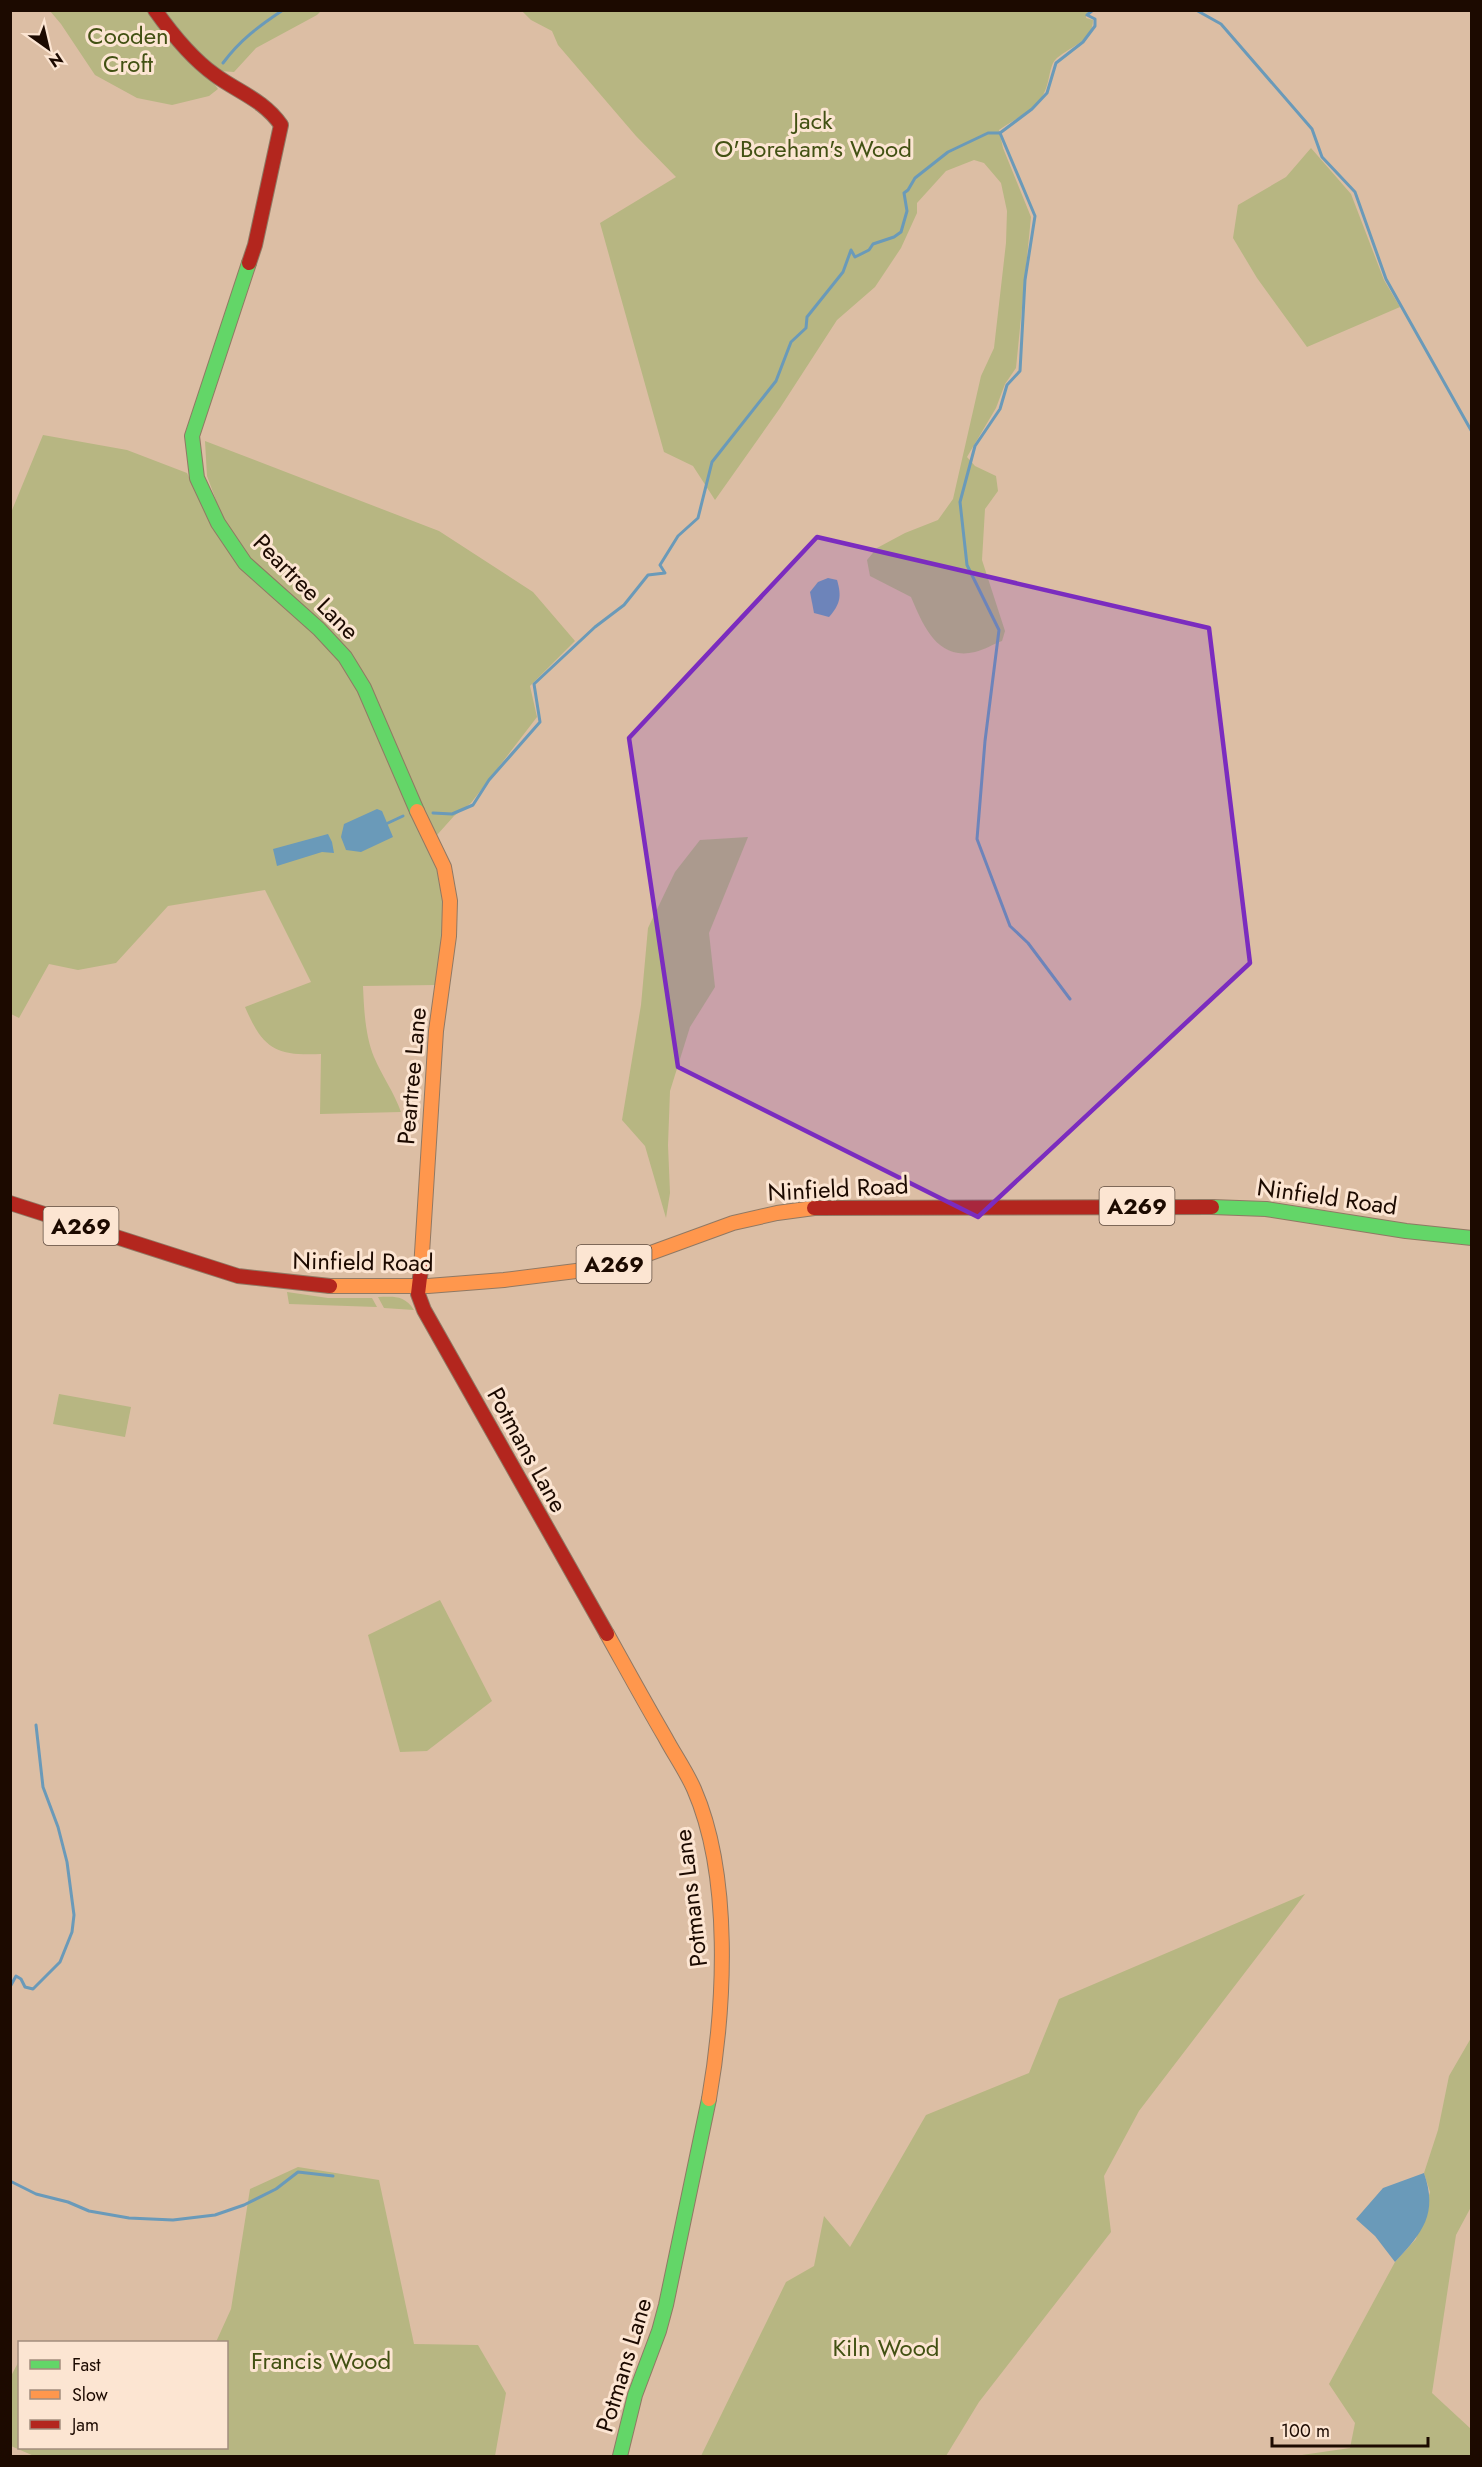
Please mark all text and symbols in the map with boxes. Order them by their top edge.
north arrow [18,18,78,78]
park label: Cooden Croft [87,18,169,81]
text: N [44,47,68,73]
park label: Jack O'Boreham's Wood [714,103,912,166]
street label: Peartree Lane [245,526,367,648]
street label: Peartree Lane [388,1006,435,1146]
street label: Ninfield Road [767,1167,909,1210]
street label: Ninfield Road [1255,1169,1399,1224]
road number: A269 [1100,1187,1174,1225]
road number: A269 [44,1207,118,1245]
street label: Ninfield Road [292,1243,434,1280]
road number: A269 [576,1245,652,1283]
street label: Potmans Lane [479,1381,576,1519]
street label: Potmans Lane [665,1827,716,1969]
street label: Potmans Lane [587,2294,660,2436]
park label: Kiln Wood [833,2330,939,2365]
legend [18,2341,228,2449]
park label: Francis Wood [251,2343,391,2378]
text: Fast [72,2352,101,2378]
text: Slow [72,2382,109,2408]
scale bar [1272,2410,1428,2448]
text: Jam [70,2412,99,2438]
text: 100 m [1281,2418,1330,2444]

